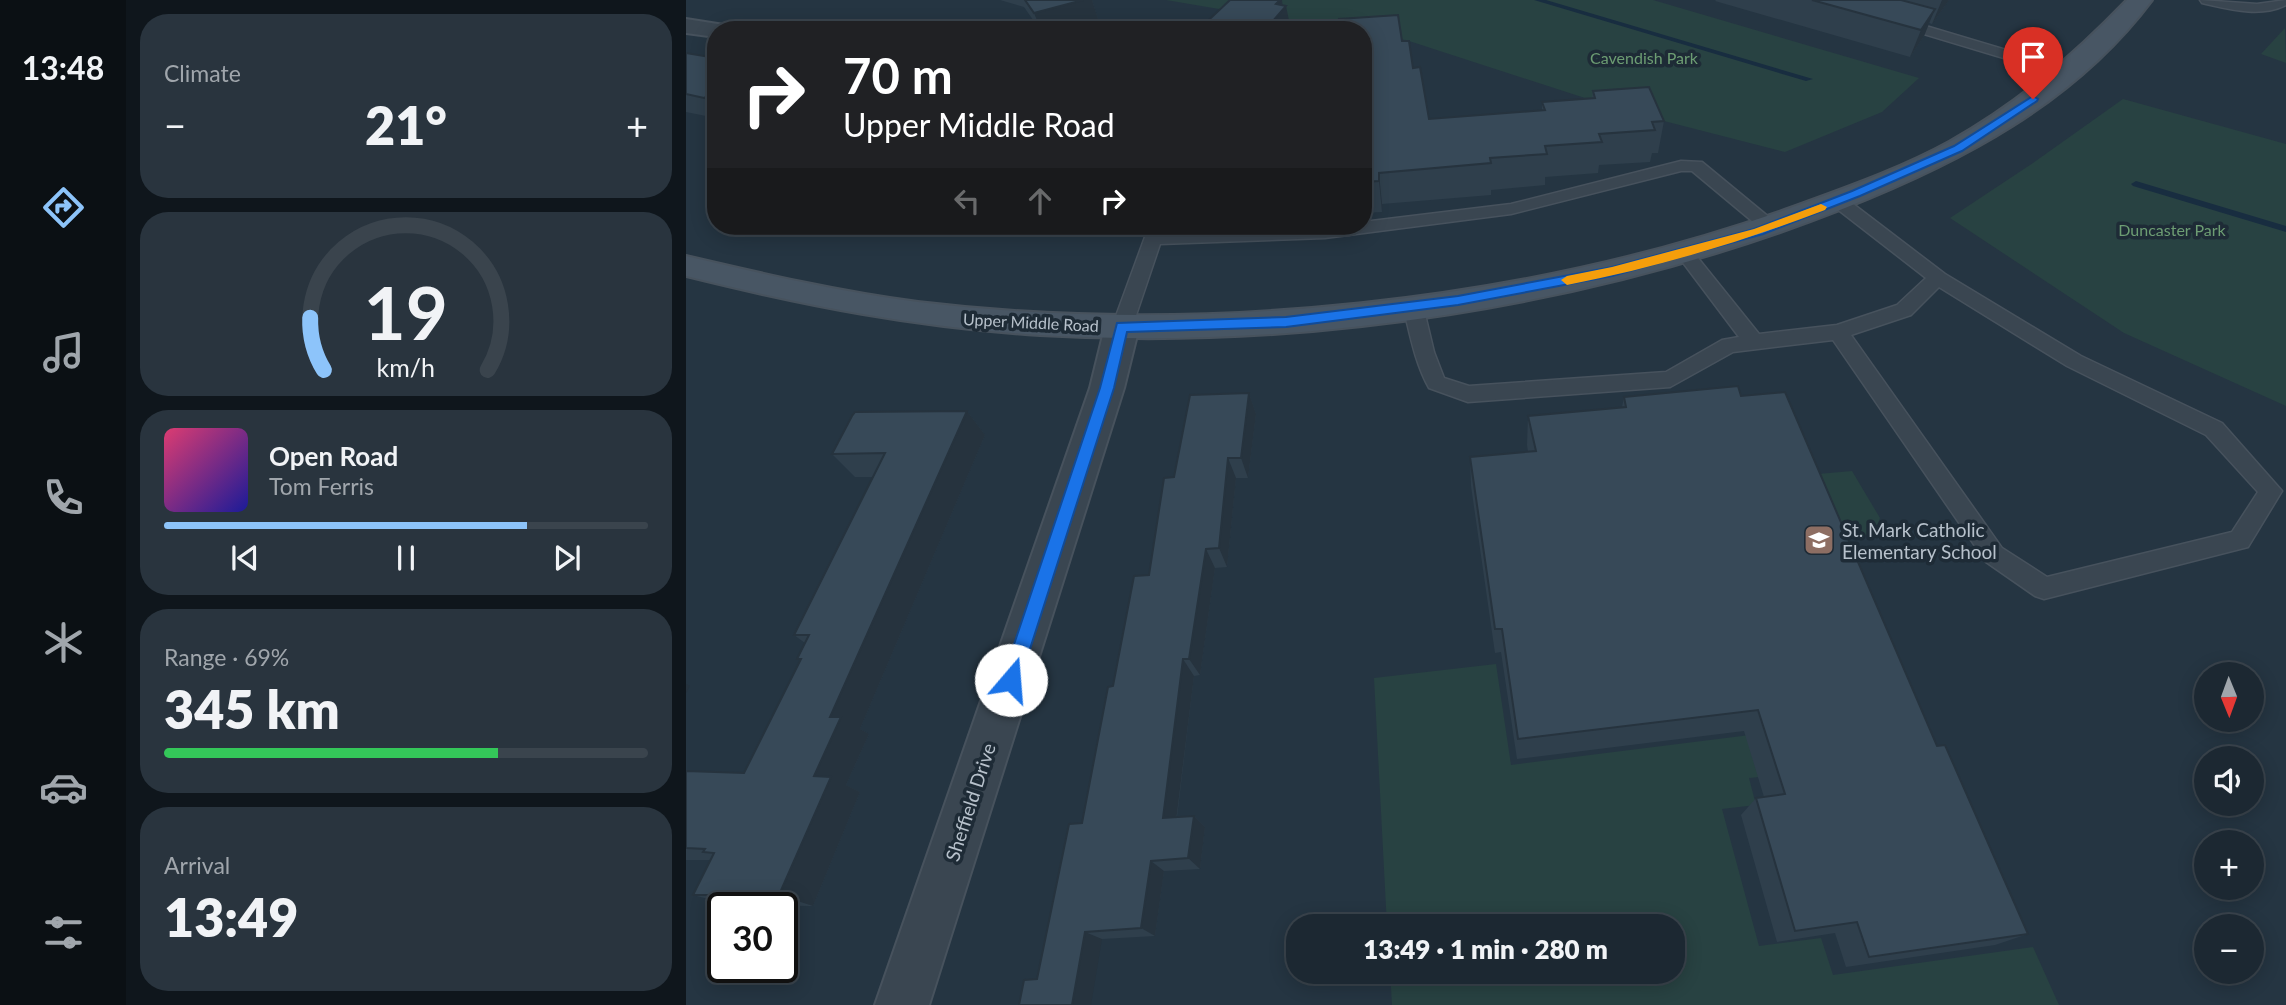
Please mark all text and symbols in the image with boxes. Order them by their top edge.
pin [2003,27,2063,99]
icon: arrive [2014,38,2052,76]
text: 70 m [843,46,953,104]
text: 13:48 [22,48,104,87]
park label: Cavendish Park [1590,48,1699,67]
icon: right [728,49,819,140]
text: Climate [164,59,241,87]
text: 21° [365,94,447,156]
text: − [164,102,186,148]
text: + [626,102,648,148]
text: Upper Middle Road [843,105,1115,144]
icon: left [948,182,986,220]
icon: ahead [1021,182,1059,220]
icon: right [1094,182,1132,220]
icon: directions [39,183,88,232]
park label: Duncaster Park [2118,220,2227,239]
text: 19 [364,269,448,357]
street label: Upper Middle Road [963,309,1099,335]
icon: music [39,328,88,377]
text: km/h [377,352,435,382]
text: Open Road [269,440,398,472]
text: Tom Ferris [269,472,374,500]
icon: phone [39,473,88,522]
place label: St. Mark Catholic Elementary School [1842,518,1997,563]
school or university icon: St. Mark Catholic Elementary School [1802,523,1836,557]
icon: previous [226,539,264,577]
icon: pause [387,539,425,577]
icon: next [548,539,586,577]
icon: climate [39,618,88,667]
text: Range · 69% [164,643,289,671]
position arrow [974,643,1048,717]
north arrow [2194,662,2264,732]
map controls [2194,662,2264,984]
text: 345 km [164,678,340,740]
street label: Sheffield Drive [940,740,1000,864]
button: sound [2194,746,2264,816]
icon: car [39,763,88,812]
button: + [2194,830,2264,900]
text: Arrival [164,851,230,879]
text: 13:49 [164,886,298,948]
speed limit sign: 30 [707,892,798,983]
icon: filters [39,908,88,957]
button: − [2194,914,2264,984]
text: 13:49 · 1 min · 280 m [1363,933,1608,965]

